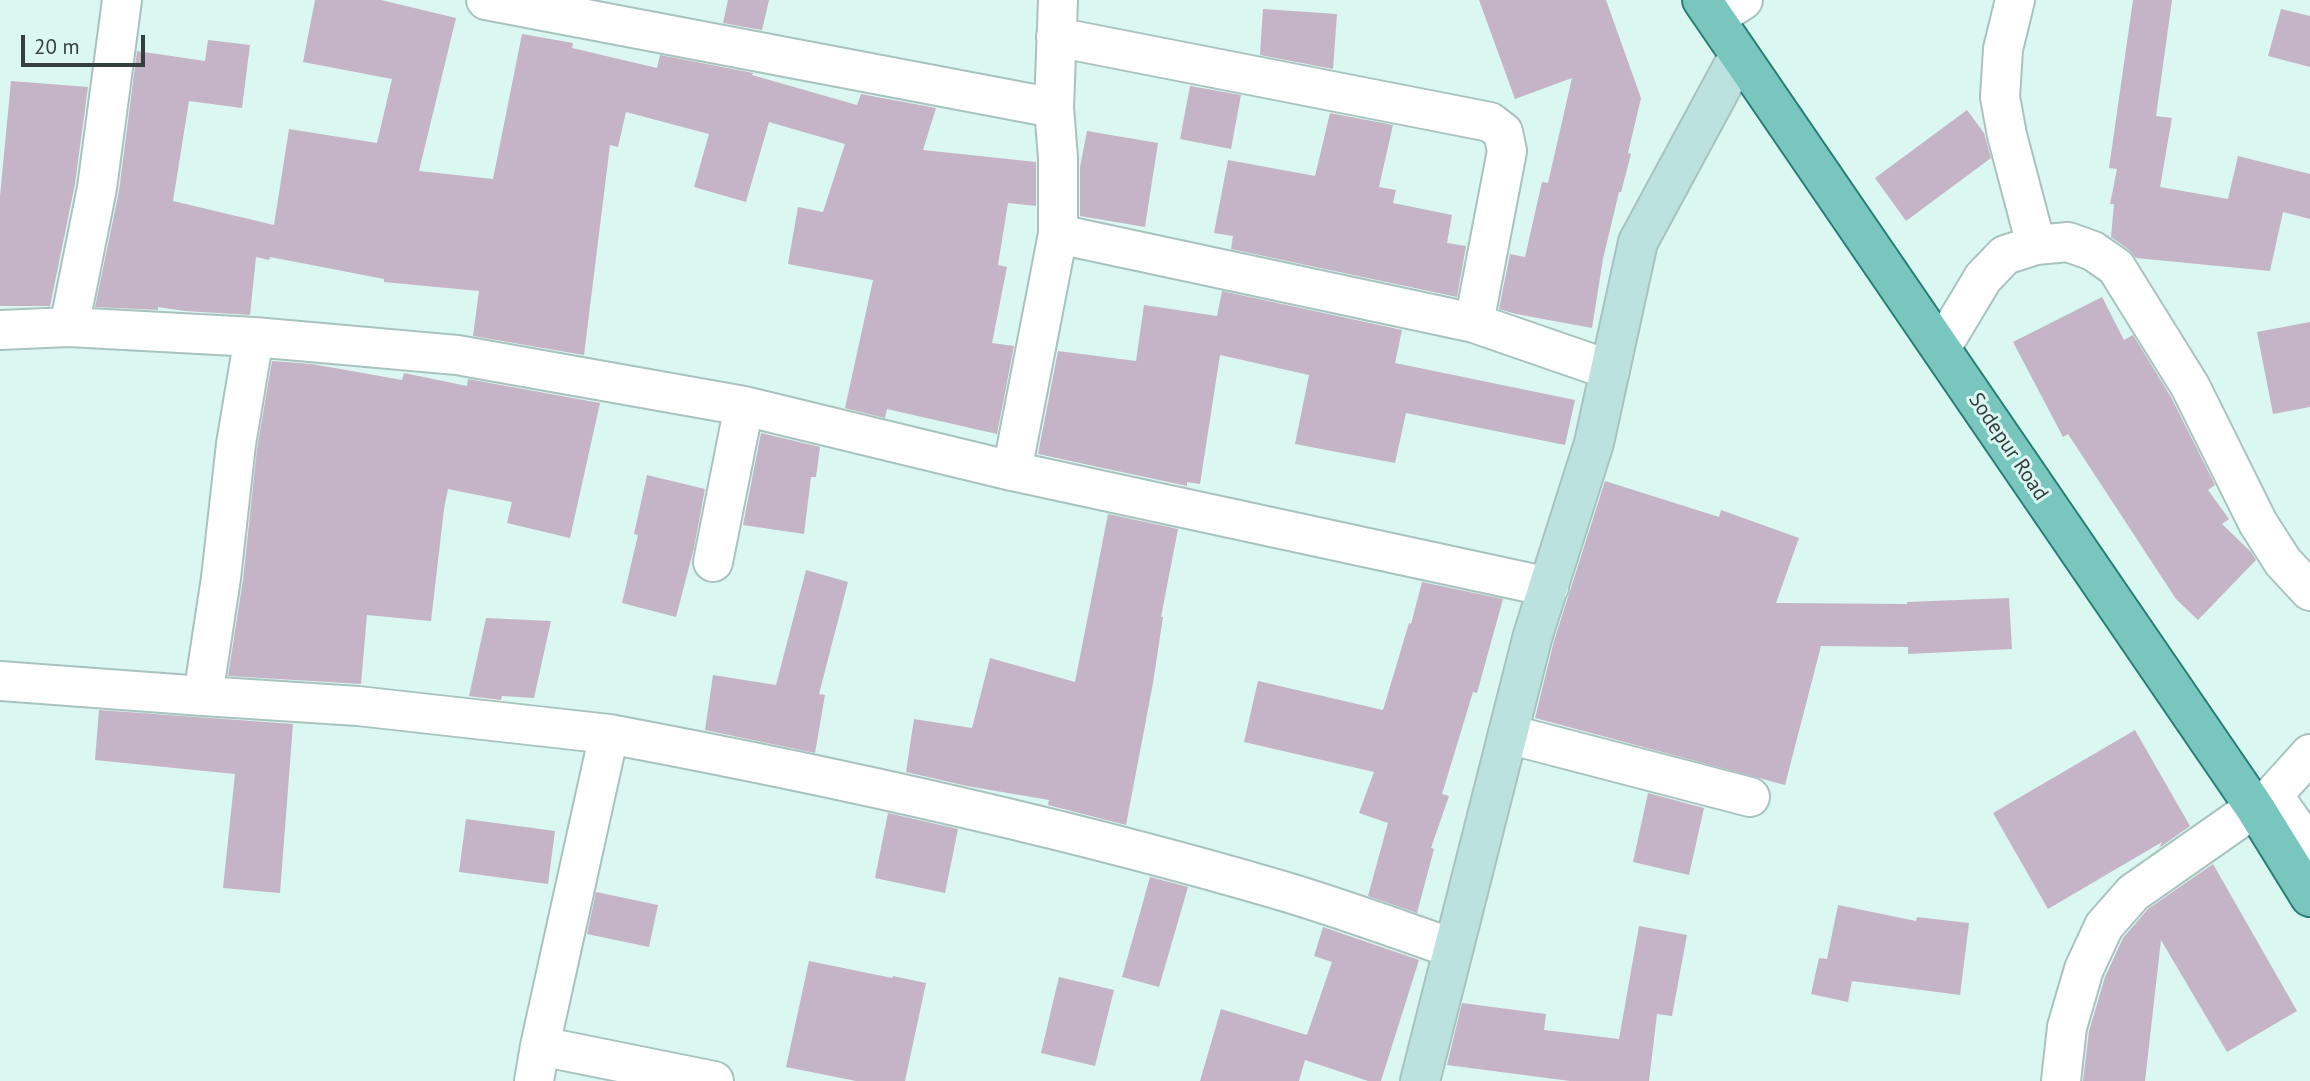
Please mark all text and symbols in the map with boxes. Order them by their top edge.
scale bar [24,21,149,65]
text: 20 m [34,33,80,60]
street label: Sodepur Road [1963,388,2053,506]

